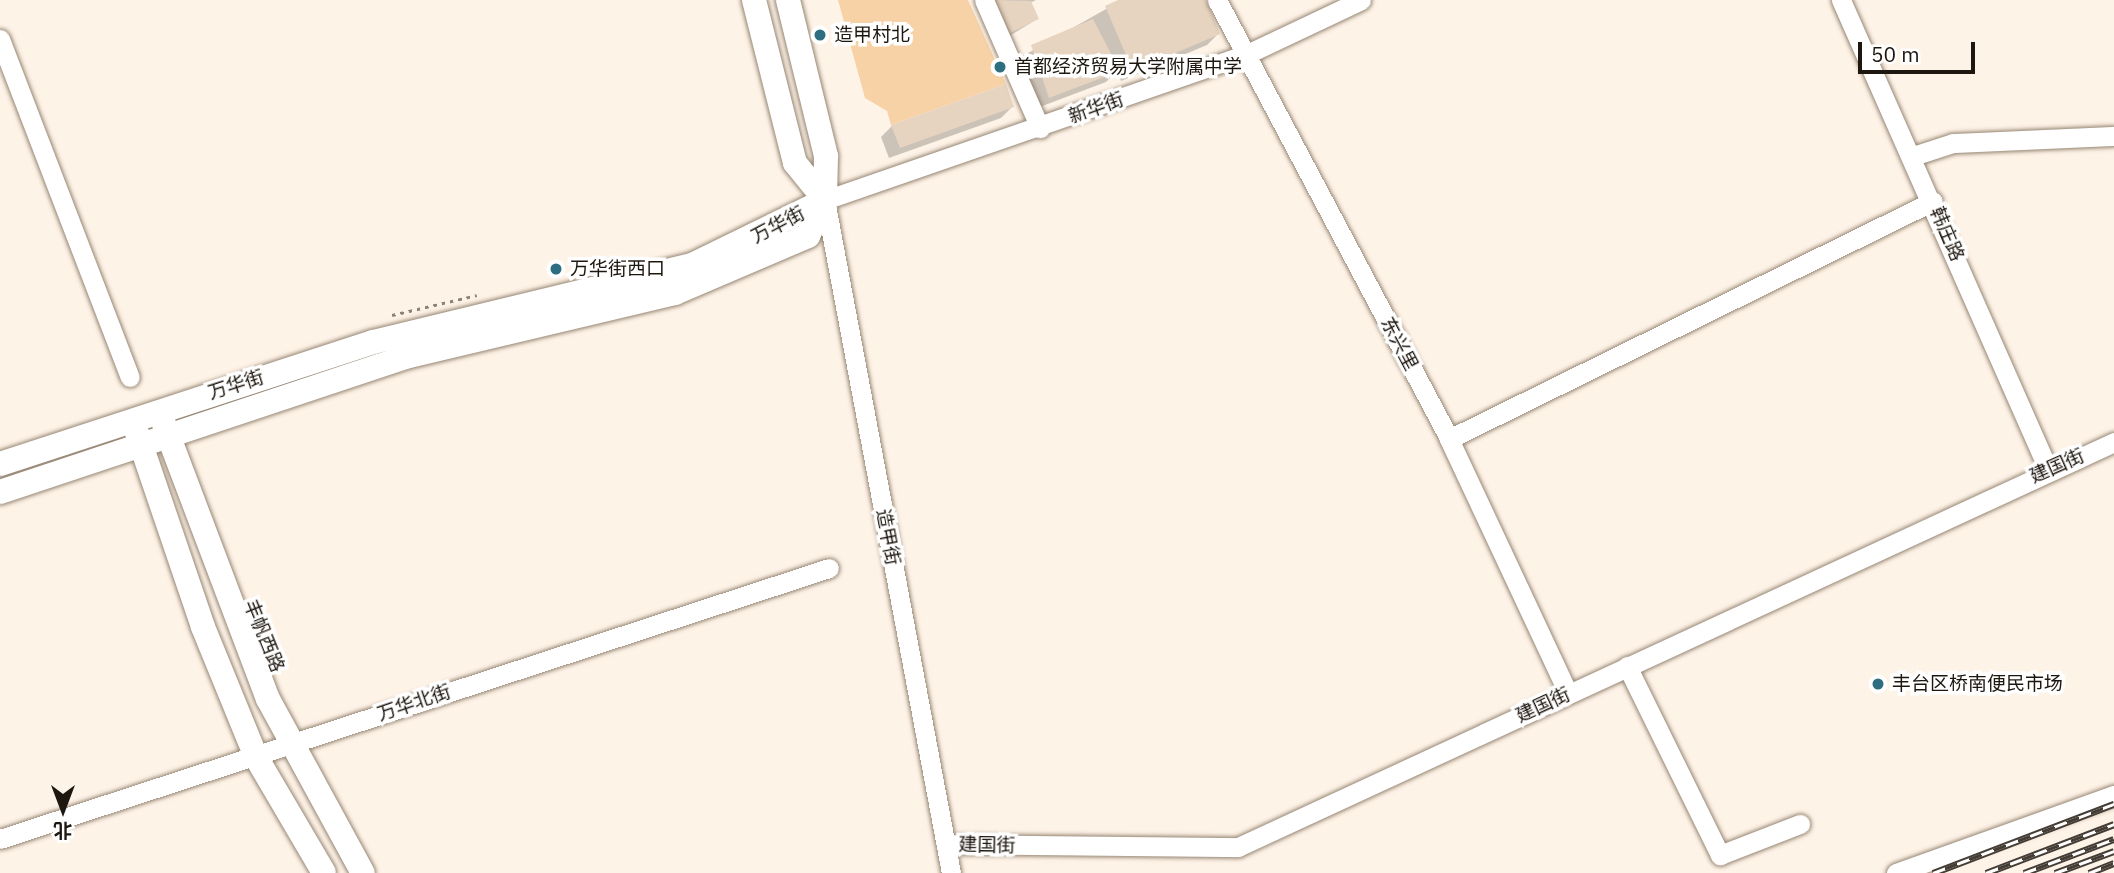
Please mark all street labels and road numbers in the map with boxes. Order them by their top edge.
street label: 新华街 [1065,88,1127,128]
street label: 万华街 [747,202,809,248]
street label: 韩庄路 [1925,203,1969,265]
street label: 东兴里 [1376,313,1422,375]
street label: 万华街 [205,365,267,405]
street label: 建国街 [2026,444,2088,488]
street label: 造甲街 [871,507,905,567]
street label: 丰帆西路 [239,596,289,676]
street label: 万华北街 [374,680,454,726]
street label: 建国街 [1512,683,1574,727]
street label: 建国街 [958,833,1016,857]

